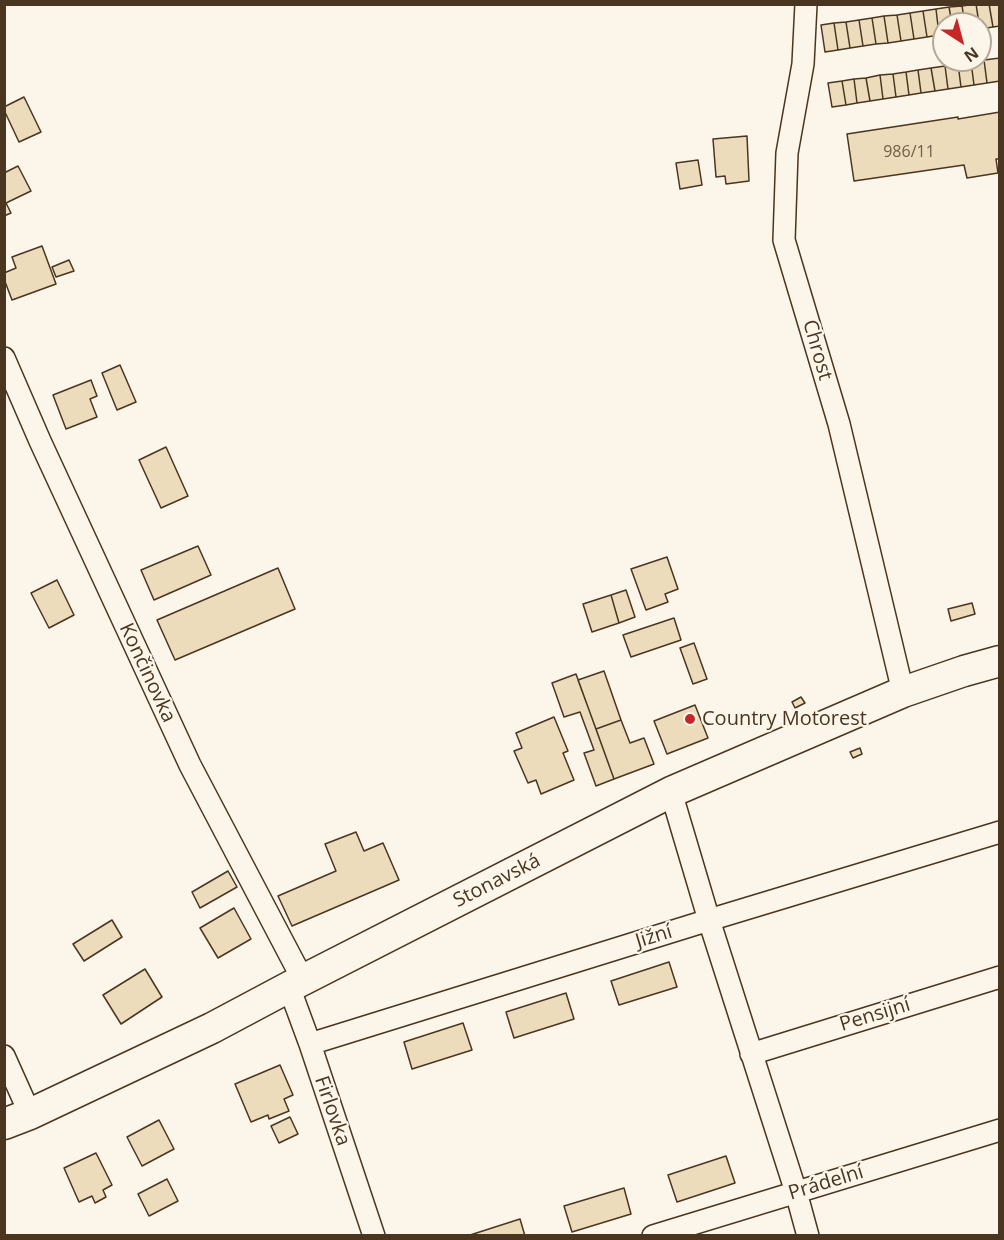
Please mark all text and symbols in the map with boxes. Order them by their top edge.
north arrow [932,12,992,72]
text: N [960,42,983,68]
house number: 986/11 [883,142,935,162]
street label: Chrost [797,317,837,383]
street label: Končinovka [113,619,181,727]
place label: Country Motorest [702,707,867,731]
marker: Country Motorest [683,712,697,726]
street label: Stonavská [449,849,545,913]
street label: Jižní [633,920,675,954]
street label: Pensijní [837,993,913,1037]
street label: Firlovka [309,1073,355,1149]
street label: Prádelní [786,1160,866,1206]

